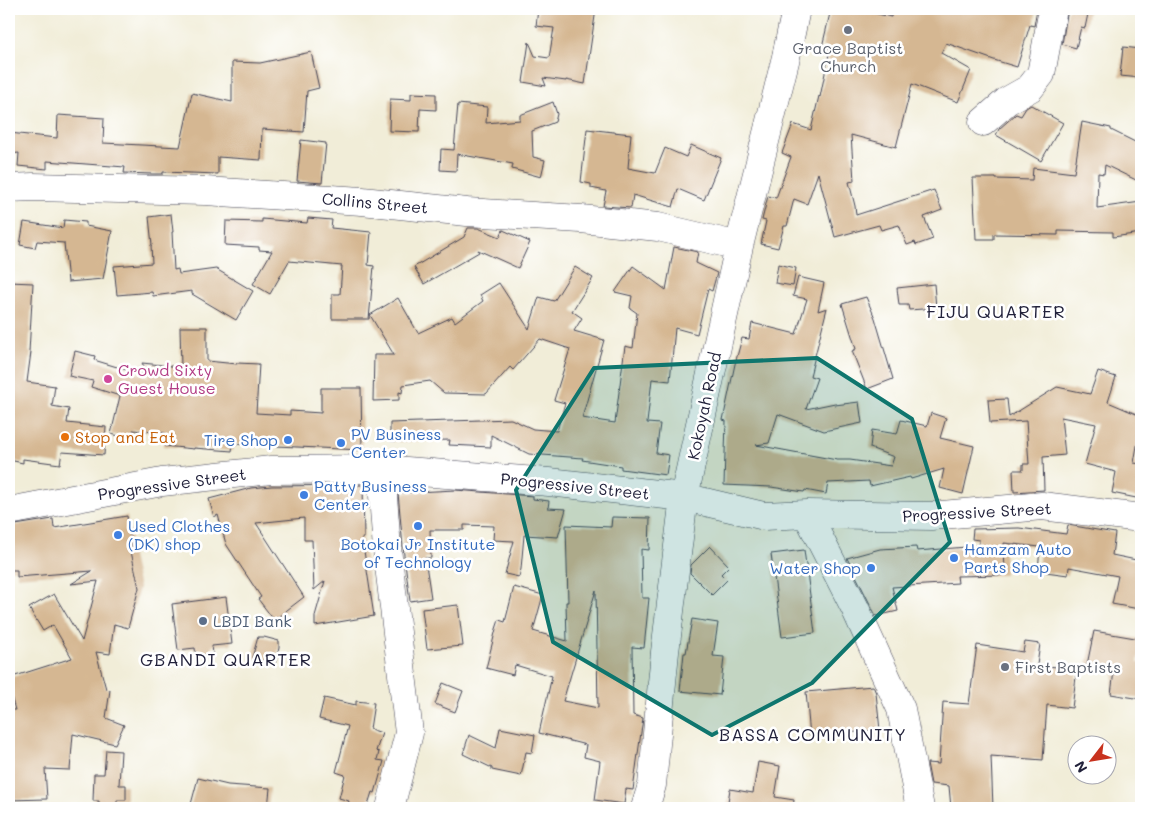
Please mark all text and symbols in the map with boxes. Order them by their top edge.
marker: Grace Baptist Church [842,24,854,36]
place label: Grace Baptist Church [793,37,903,76]
street label: Collins Street [321,187,429,218]
district label: FIJU QUARTER [926,299,1066,323]
street label: Kokoyah Road [682,350,725,462]
place label: Crowd Sixty Guest House [118,359,216,398]
marker: Crowd Sixty Guest House [102,373,114,385]
place label: PV Business Center [351,423,441,462]
place label: Stop and Eat [75,426,176,447]
place label: Tire Shop [204,429,278,450]
marker: Stop and Eat [59,431,71,443]
marker: Tire Shop [282,434,294,446]
marker: PV Business Center [335,437,347,449]
street label: Progressive Street [97,463,247,504]
street label: Progressive Street [500,467,650,504]
place label: Patty Business Center [314,475,427,514]
marker: Patty Business Center [298,489,310,501]
street label: Progressive Street [902,497,1052,526]
place label: Used Clothes (DK) shop [128,515,230,554]
marker: Botokai Jr Institute of Technology [412,520,424,532]
marker: Used Clothes (DK) shop [112,529,124,541]
place label: Botokai Jr Institute of Technology [341,533,495,572]
place label: Hamzam Auto Parts Shop [964,538,1071,577]
marker: Hamzam Auto Parts Shop [948,552,960,564]
place label: Water Shop [769,557,861,578]
marker: Water Shop [865,562,877,574]
place label: LBDI Bank [213,610,292,631]
marker: LBDI Bank [197,615,209,627]
district label: GBANDI QUARTER [140,647,312,671]
place label: First Baptists [1015,656,1121,677]
marker: First Baptists [999,661,1011,673]
district label: BASSA COMMUNITY [719,722,907,746]
north arrow [1068,734,1118,784]
text: N [1070,757,1091,776]

